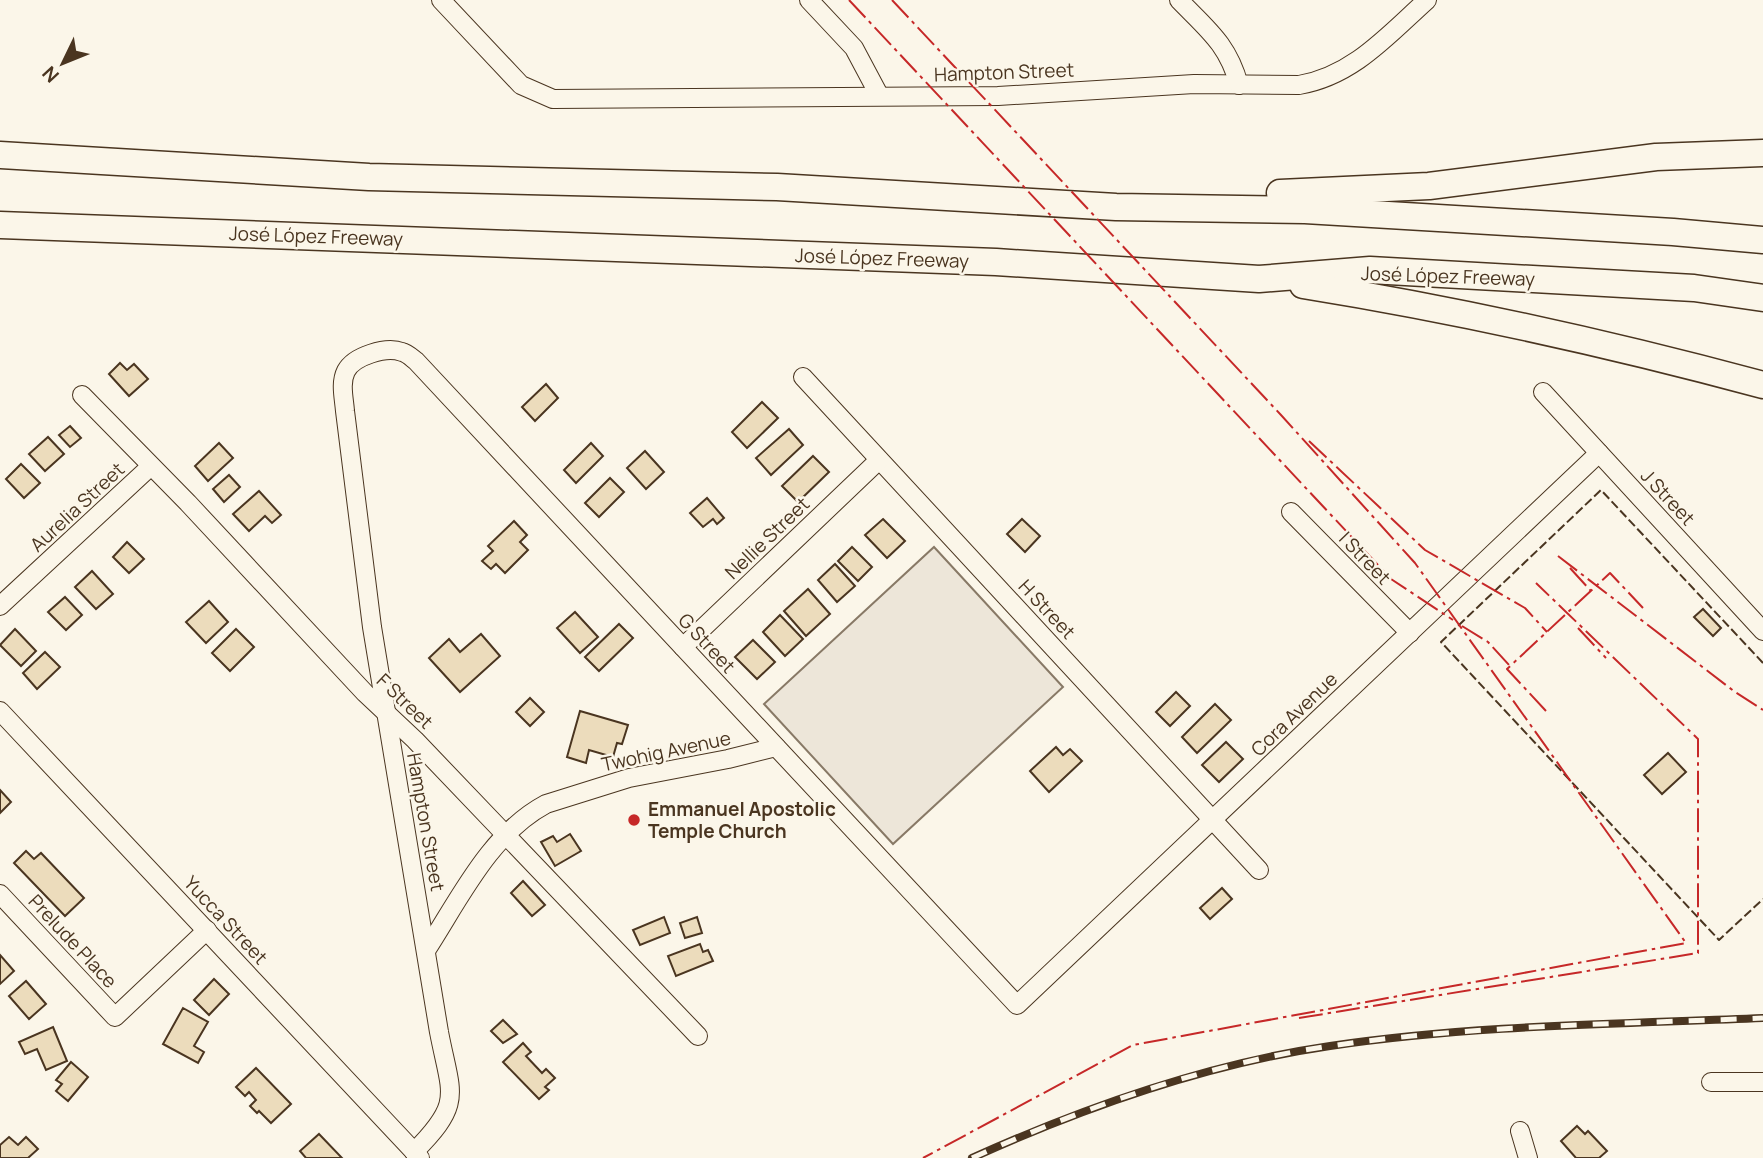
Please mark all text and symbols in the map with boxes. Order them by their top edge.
north arrow [28,28,98,98]
street label: Hampton Street [933,57,1075,87]
text: N [36,61,65,88]
street label: José López Freeway [229,220,403,252]
street label: José López Freeway [795,242,969,274]
street label: José López Freeway [1361,260,1535,292]
street label: Aurelia Street [24,457,130,557]
street label: J Street [1635,463,1701,531]
street label: Nellie Street [719,491,815,585]
street label: I Street [1333,526,1397,590]
street label: H Street [1013,574,1081,644]
street label: G Street [673,607,741,679]
street label: Cora Avenue [1245,666,1343,762]
street label: F Street [371,668,439,734]
street label: Twohig Avenue [599,725,733,777]
street label: Hampton Street [401,751,451,893]
place label: Emmanuel Apostolic Temple Church [648,796,836,844]
marker: Emmanuel Apostolic Temple Church [626,812,642,828]
street label: Yucca Street [178,870,274,970]
street label: Prelude Place [23,889,123,993]

